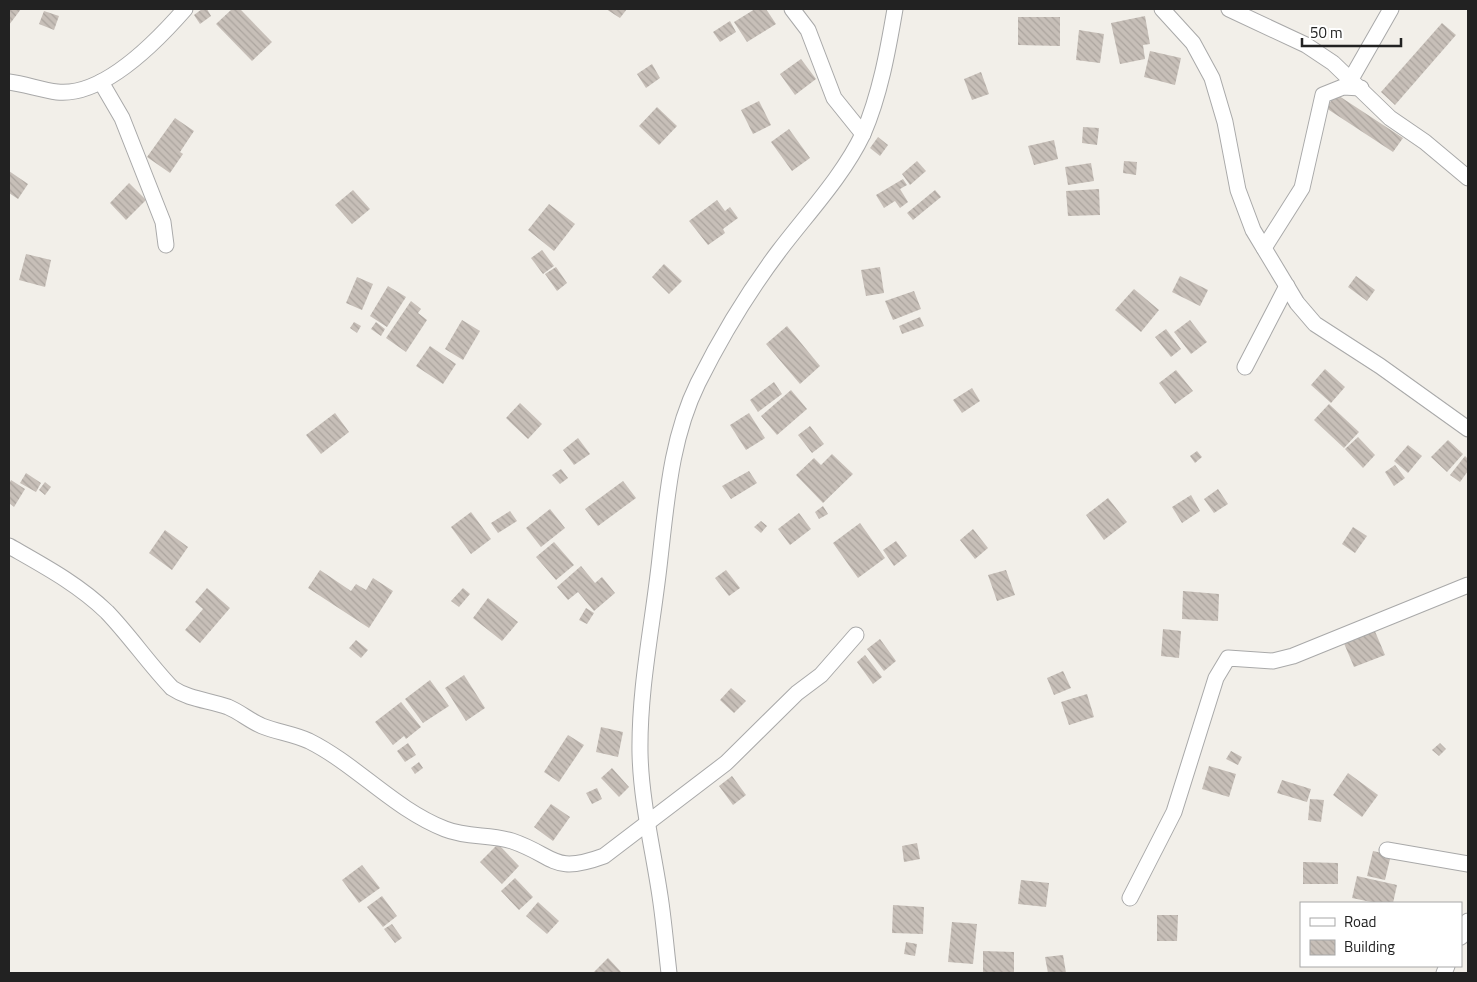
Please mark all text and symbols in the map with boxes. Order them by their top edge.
scale bar [1302,15,1401,47]
text: 50 m [1310,21,1343,44]
legend [1300,902,1462,967]
text: Road [1344,910,1376,933]
text: Building [1344,935,1395,958]

